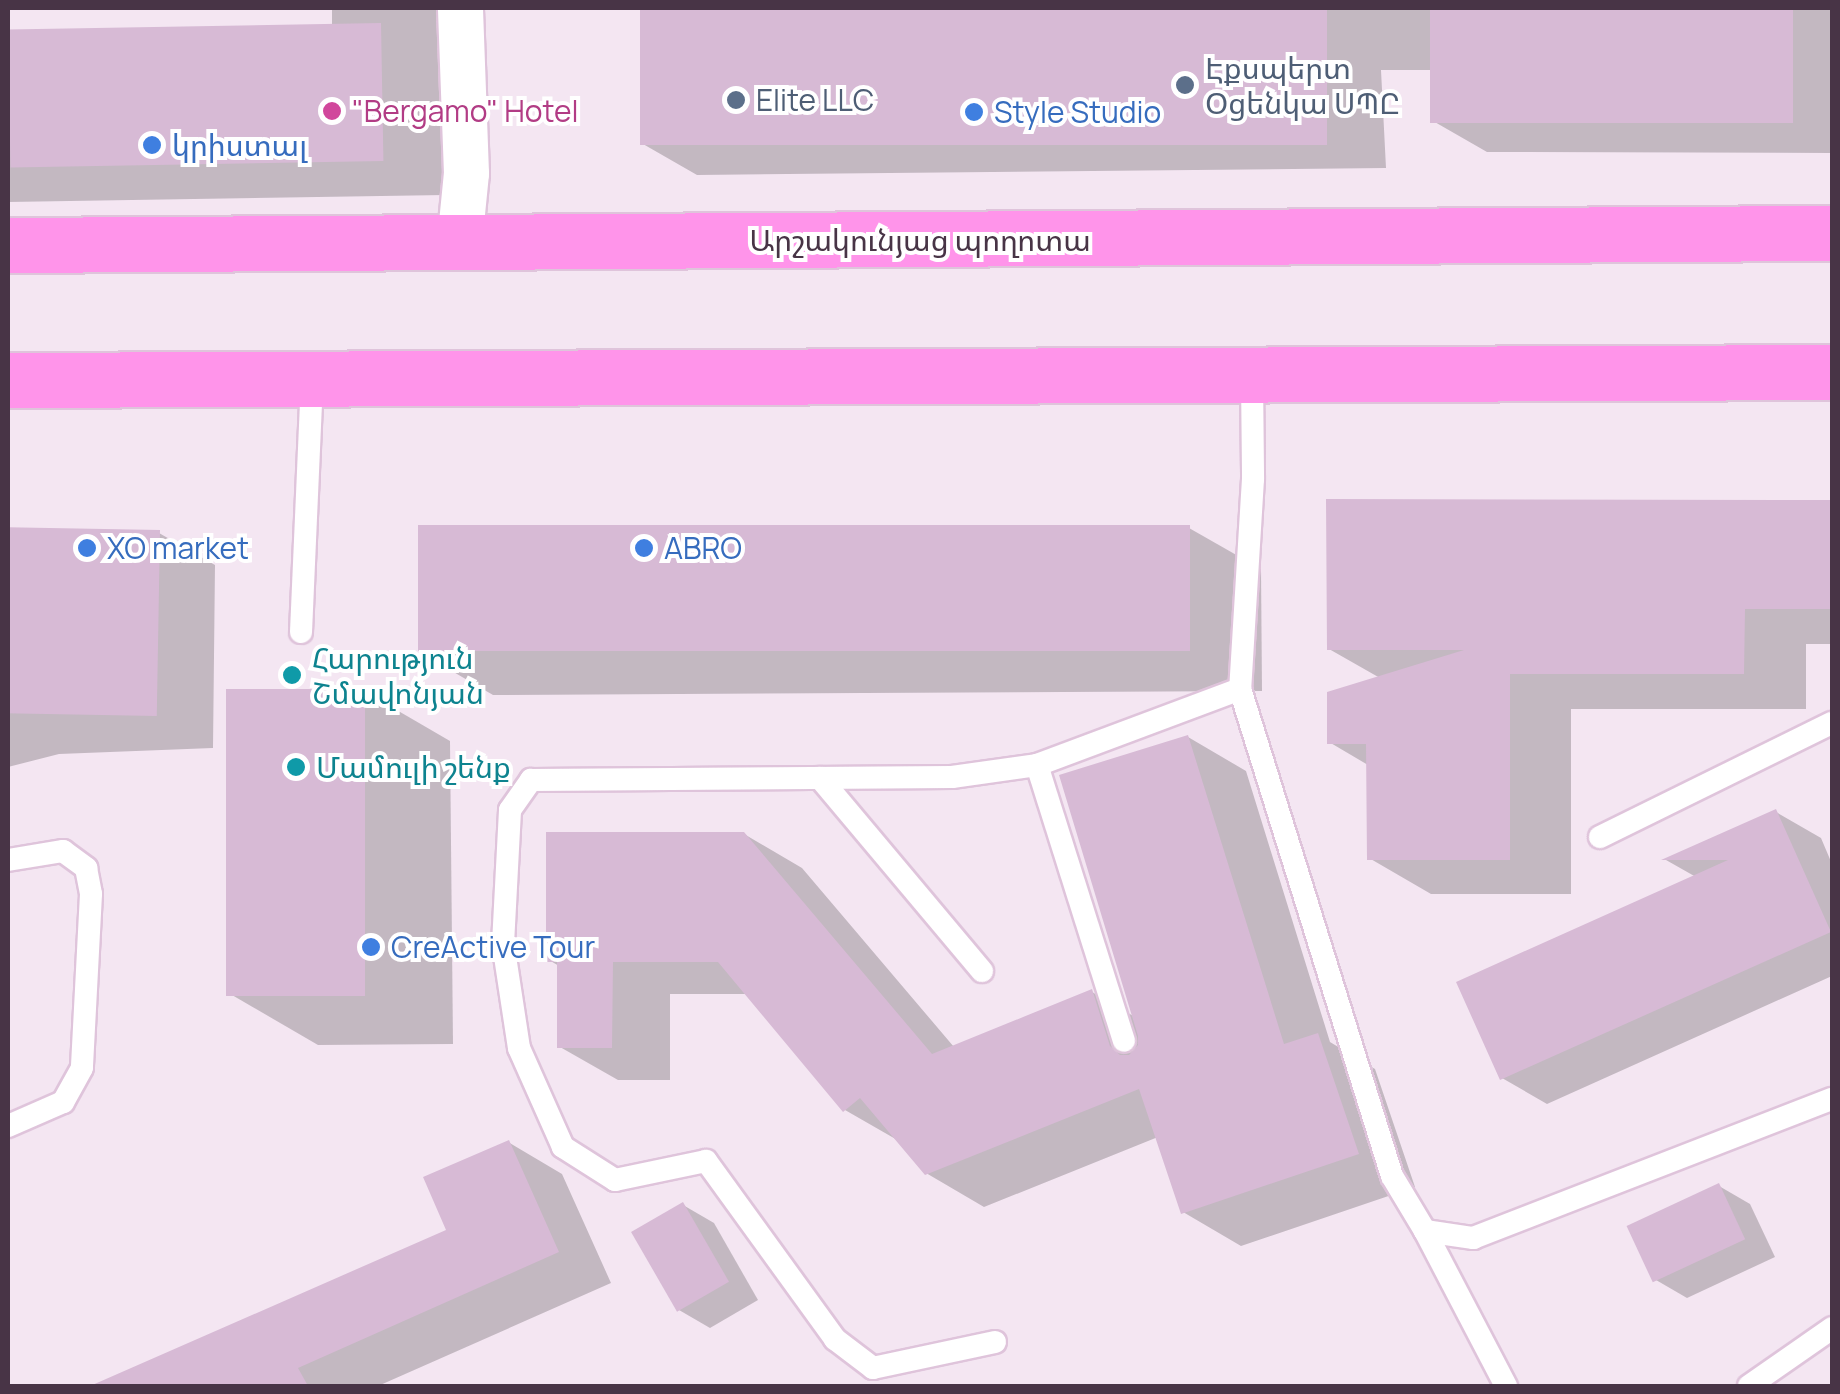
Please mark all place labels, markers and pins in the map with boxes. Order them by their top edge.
place label: Էքսպերտ Օցենկա ՍՊԸ [1205,50,1400,120]
marker: Էքսպերտ Օցենկա ՍՊԸ [1174,74,1196,96]
place label: Elite LLC [756,82,874,118]
marker: Elite LLC [725,89,747,111]
place label: "Bergamo" Hotel [352,93,579,129]
place label: Style Studio [994,94,1161,130]
marker: "Bergamo" Hotel [321,100,343,122]
marker: Style Studio [963,101,985,123]
place label: կրիստալ [172,127,307,163]
marker: կրիստալ [141,134,163,156]
place label: XO market [107,530,249,566]
place label: ABRO [664,530,742,566]
marker: XO market [76,537,98,559]
marker: ABRO [633,537,655,559]
place label: Հարություն Շմավոնյան [312,640,484,710]
marker: Հարություն Շմավոնյան [281,664,303,686]
place label: Մամուլի շենք [316,749,511,785]
marker: Մամուլի շենք [285,756,307,778]
place label: CreActive Tour [391,929,595,965]
marker: CreActive Tour [360,936,382,958]

